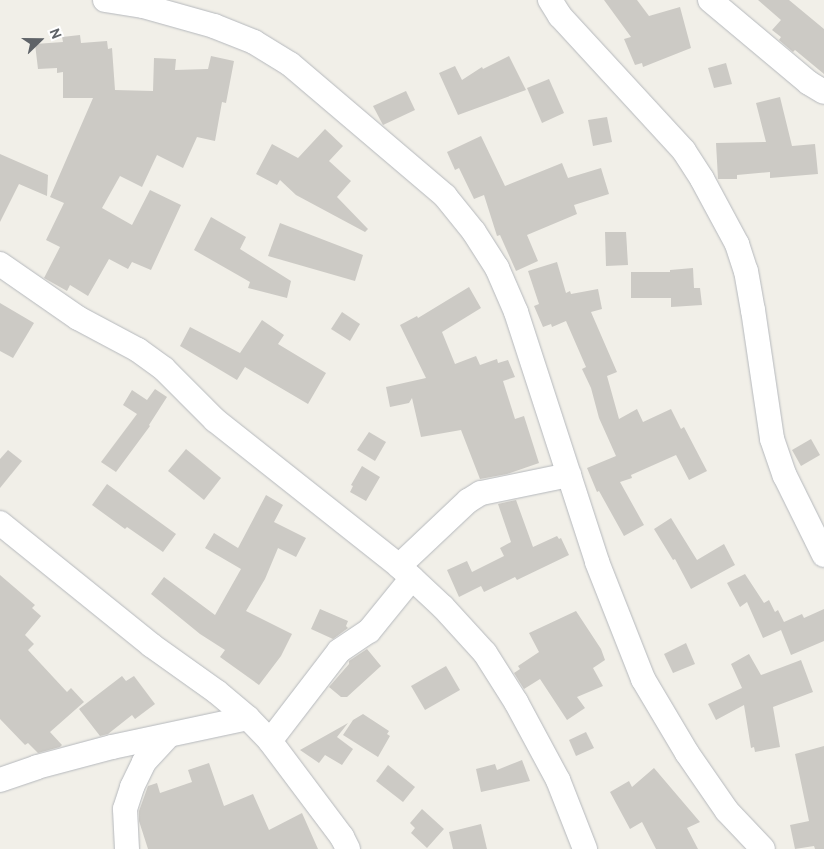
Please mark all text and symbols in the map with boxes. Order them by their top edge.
north arrow [15,15,65,65]
text: N [45,26,64,42]

